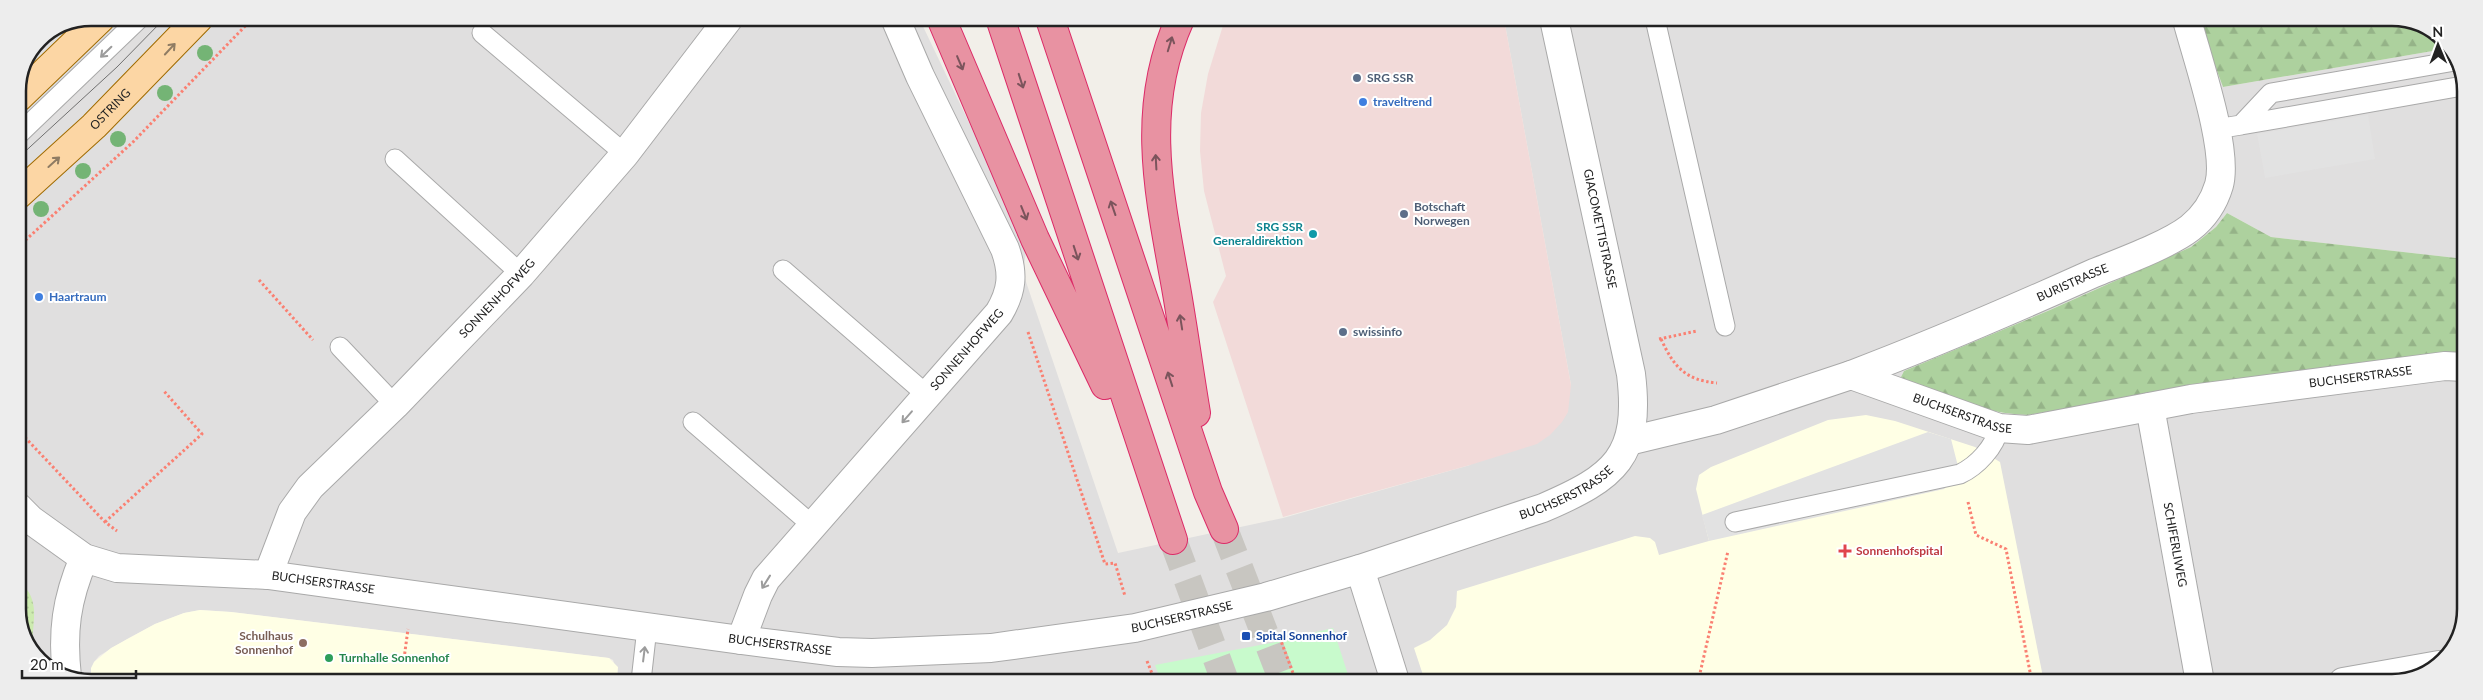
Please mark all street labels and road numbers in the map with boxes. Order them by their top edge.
street label: OSTRING [86,85,134,133]
street label: GIACOMETTISTRASSE [1580,168,1621,290]
street label: SONNENHOFWEG [456,255,538,341]
street label: BURISTRASSE [2034,260,2110,305]
street label: SONNENHOFWEG [927,305,1007,393]
street label: BUCHSERSTRASSE [2308,362,2413,391]
street label: BUCHSERSTRASSE [1911,390,2013,436]
street label: BUCHSERSTRASSE [1517,462,1616,522]
street label: SCHIFERLIWEG [2160,501,2191,588]
street label: BUCHSERSTRASSE [271,568,376,597]
street label: BUCHSERSTRASSE [1130,597,1234,635]
street label: BUCHSERSTRASSE [727,630,833,658]

